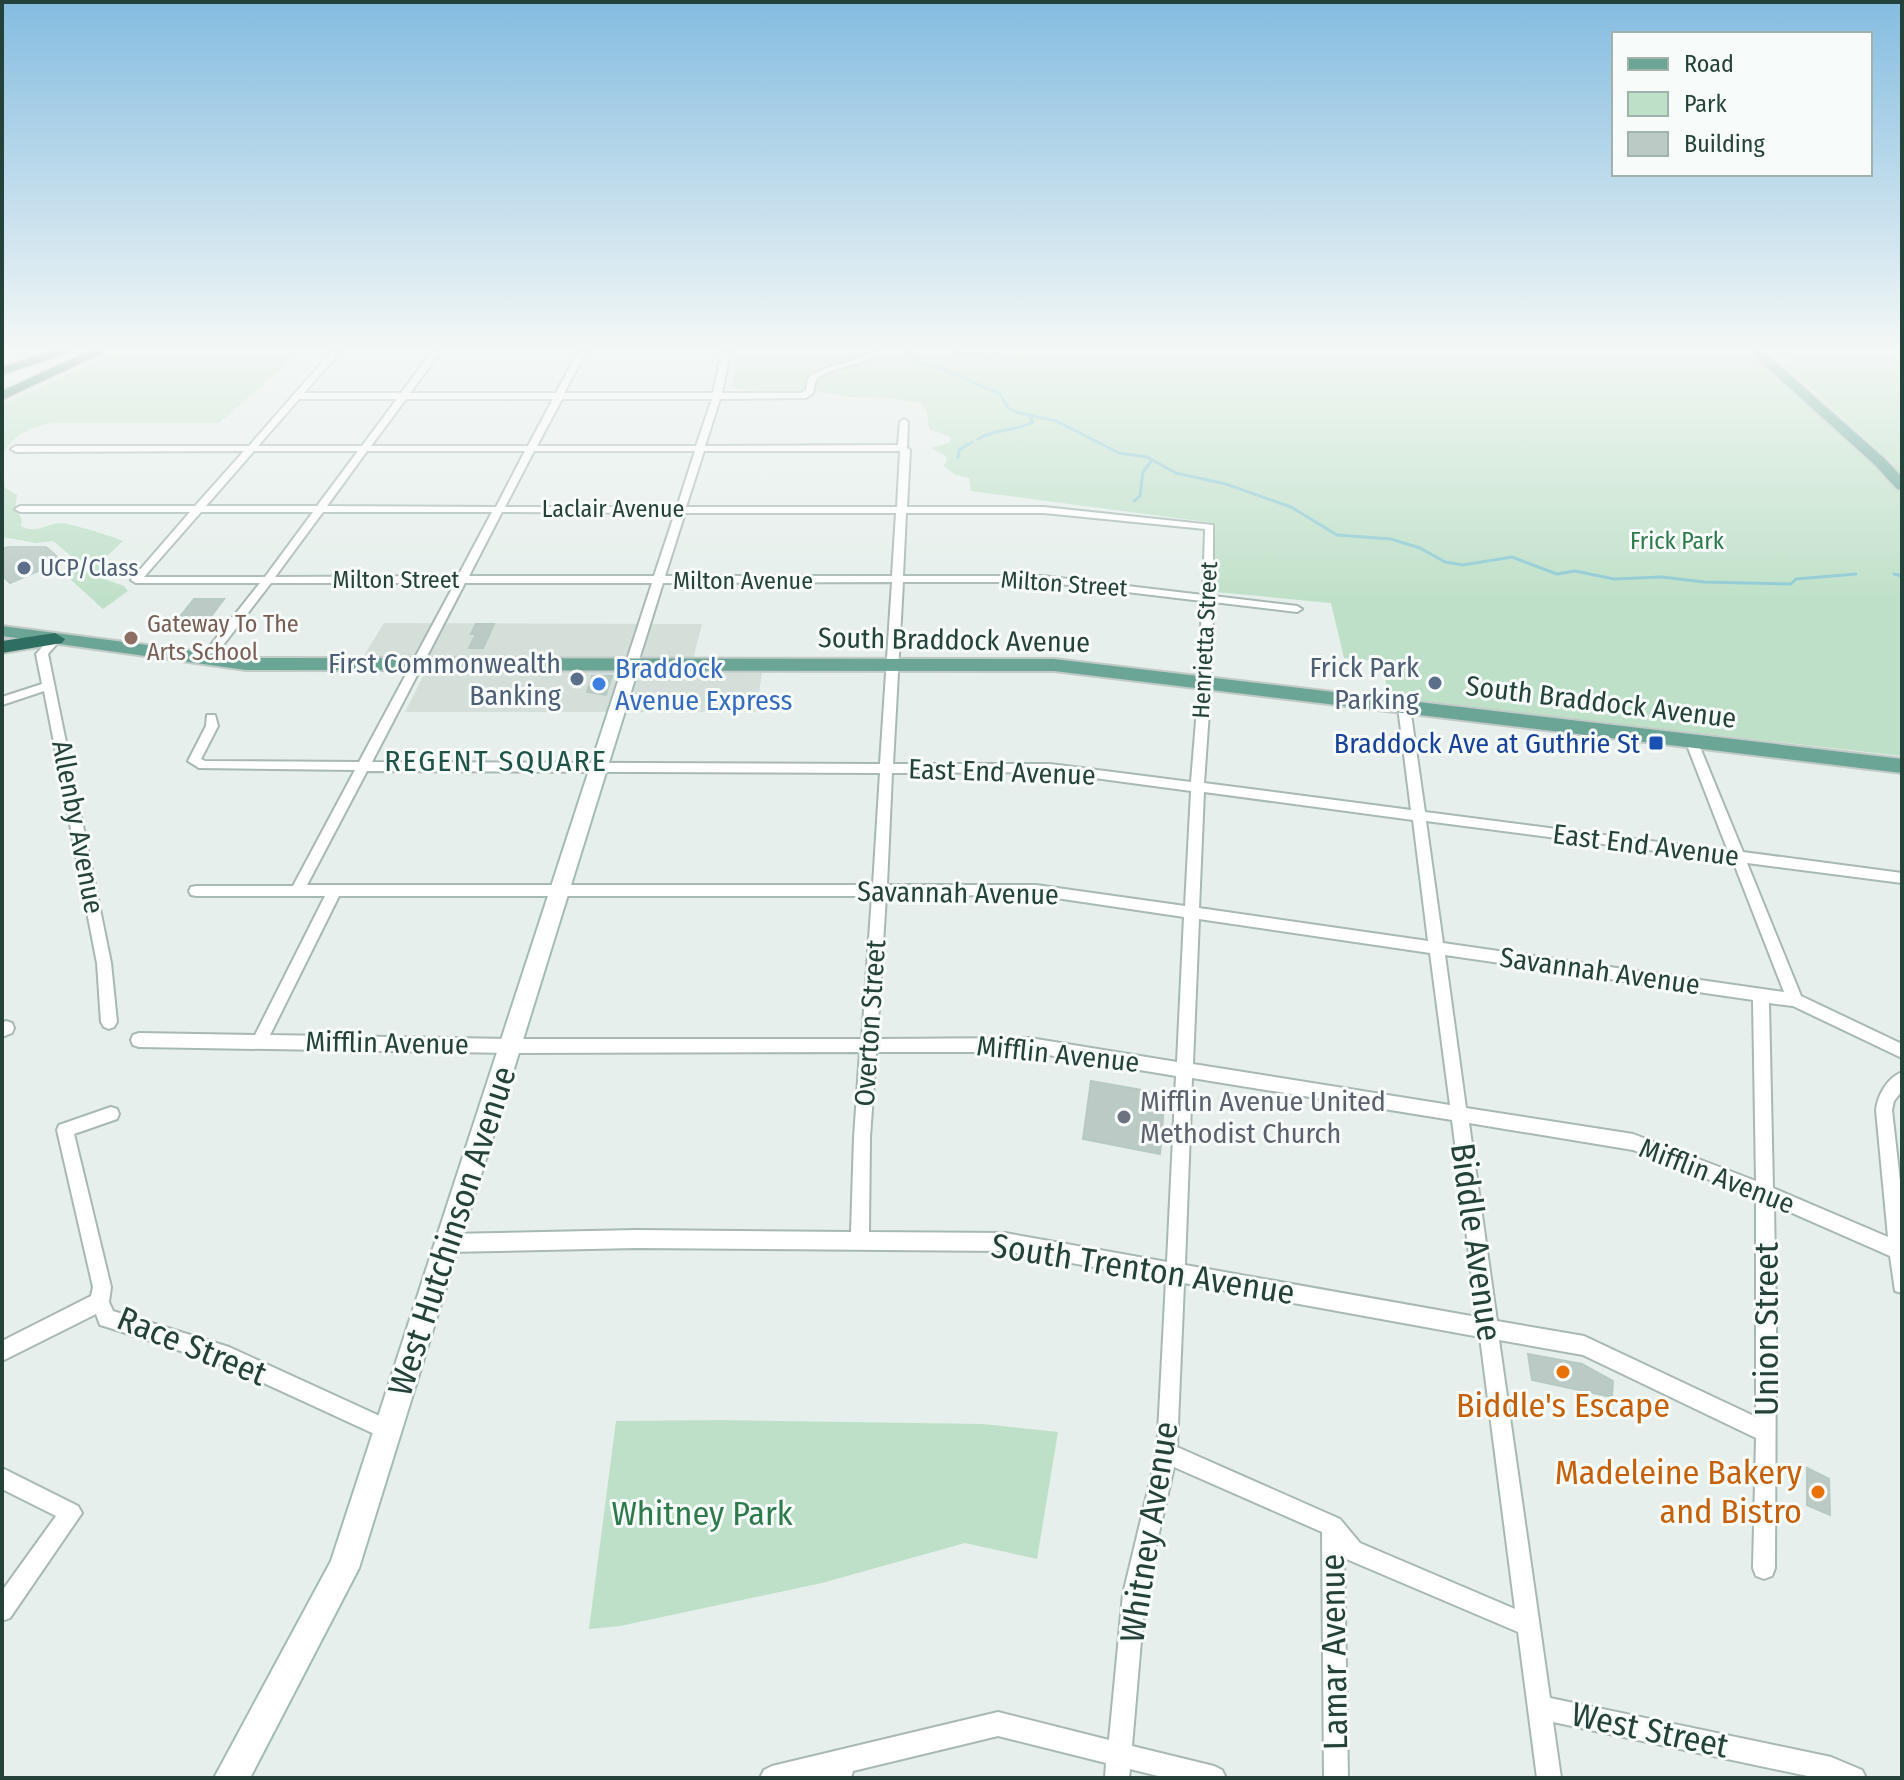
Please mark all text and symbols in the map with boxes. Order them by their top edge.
legend [1612,32,1872,176]
text: Road [1684,50,1734,78]
text: Park [1684,90,1727,118]
text: Building [1684,130,1766,158]
street label: Laclair Avenue [542,495,684,523]
park label: Frick Park [1630,527,1725,555]
place label: UCP/Class [40,554,138,582]
marker: UCP/Class [15,559,33,577]
street label: Henrietta Street [1187,561,1223,719]
street label: Milton Street [333,566,460,594]
street label: Milton Street [1000,566,1128,602]
street label: Milton Avenue [673,567,813,595]
place label: Gateway To The Arts School [147,610,299,666]
street label: South Braddock Avenue [818,621,1090,659]
marker: Gateway To The Arts School [122,629,140,647]
place label: First Commonwealth Banking [328,647,562,712]
place label: Frick Park Parking [1310,651,1420,716]
place label: Braddock Avenue Express [615,652,792,717]
street label: South Braddock Avenue [1464,669,1738,735]
marker: First Commonwealth Banking [568,670,586,688]
marker: Frick Park Parking [1426,674,1444,692]
marker: Braddock Avenue Express [590,675,608,693]
place label: Braddock Ave at Guthrie St [1334,727,1641,760]
marker: Braddock Ave at Guthrie St [1647,734,1665,752]
street label: Allenby Avenue [45,737,111,917]
district label: REGENT SQUARE [384,743,608,779]
street label: East End Avenue [908,752,1096,792]
street label: East End Avenue [1551,817,1741,873]
street label: Savannah Avenue [857,875,1059,911]
street label: Overton Street [848,938,892,1108]
street label: Savannah Avenue [1498,941,1702,1001]
street label: Mifflin Avenue [305,1025,469,1061]
street label: Mifflin Avenue [975,1029,1141,1079]
street label: West Hutchinson Avenue [379,1061,525,1401]
place label: Mifflin Avenue United Methodist Church [1140,1085,1386,1150]
marker: Mifflin Avenue United Methodist Church [1115,1108,1133,1126]
street label: Mifflin Avenue [1635,1131,1799,1221]
street label: Biddle Avenue [1442,1140,1510,1344]
street label: South Trenton Avenue [988,1225,1298,1313]
street label: Union Street [1746,1241,1787,1416]
street label: Race Street [111,1298,273,1395]
marker: Biddle's Escape [1554,1363,1572,1381]
place label: Biddle's Escape [1456,1385,1670,1426]
street label: Whitney Avenue [1111,1419,1187,1645]
place label: Madeleine Bakery and Bistro [1555,1452,1802,1532]
marker: Madeleine Bakery and Bistro [1809,1483,1827,1501]
park label: Whitney Park [611,1493,793,1534]
street label: Lamar Avenue [1312,1553,1356,1751]
street label: West Street [1568,1693,1733,1767]

